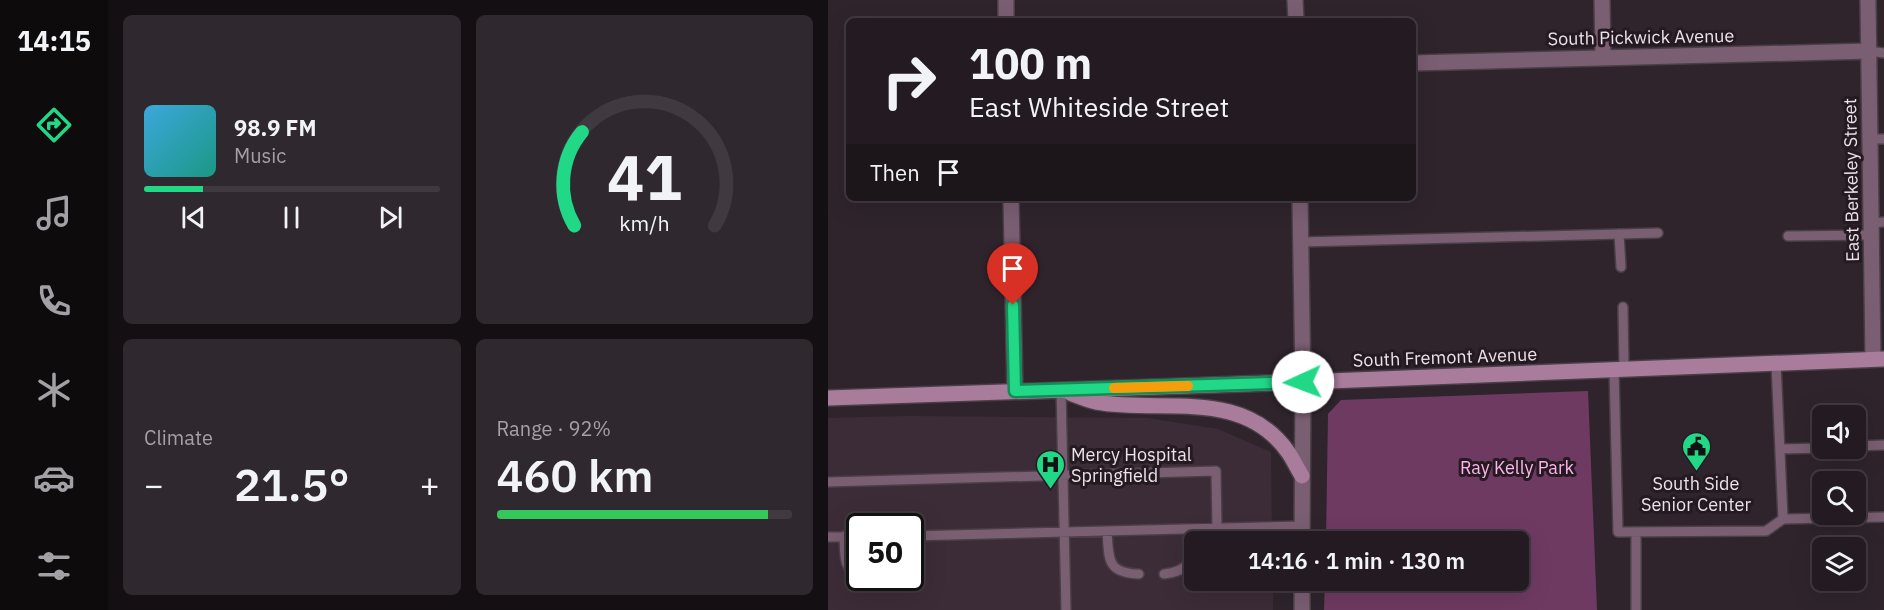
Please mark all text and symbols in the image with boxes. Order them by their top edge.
text: 14:15 [17,23,91,58]
street label: South Pickwick Avenue [1547,24,1735,50]
text: 100 m [969,36,1092,91]
icon: right [870,42,948,120]
text: East Whiteside Street [969,89,1229,124]
street label: East Berkeley Street [1838,98,1864,262]
icon: directions [33,104,75,146]
text: 98.9 FM [234,113,317,142]
text: 41 [607,137,682,218]
text: Music [234,142,286,169]
icon: arrive [932,156,965,189]
text: Then [870,158,920,187]
icon: music [33,192,75,234]
icon: previous [177,201,210,234]
icon: pause [275,201,308,234]
icon: next [374,201,407,234]
text: km/h [619,210,669,238]
pin [987,243,1038,305]
icon: arrive [996,252,1029,285]
icon: phone [33,280,75,322]
street label: South Fremont Avenue [1352,342,1538,372]
position arrow [1271,350,1335,414]
icon: climate [33,369,75,411]
map controls [1812,405,1866,591]
button: sound [1812,405,1866,459]
text: Range · 92% [497,415,611,442]
text: Climate [144,424,213,451]
public building icon: South Side Senior Center [1680,430,1712,472]
place label: Mercy Hospital Springfield [1071,443,1192,487]
text: 460 km [497,446,653,504]
hospital icon: Mercy Hospital Springfield [1034,448,1066,490]
text: 21.5° [234,455,350,513]
park label: Ray Kelly Park [1460,456,1575,479]
icon: car [33,457,75,499]
text: − [144,463,164,506]
text: + [420,463,440,506]
button: search [1812,471,1866,525]
place label: South Side Senior Center [1641,472,1751,516]
speed limit sign: 50 [846,513,924,591]
button: layers [1812,537,1866,591]
icon: filters [33,545,75,587]
text: 14:16 · 1 min · 130 m [1248,546,1465,575]

